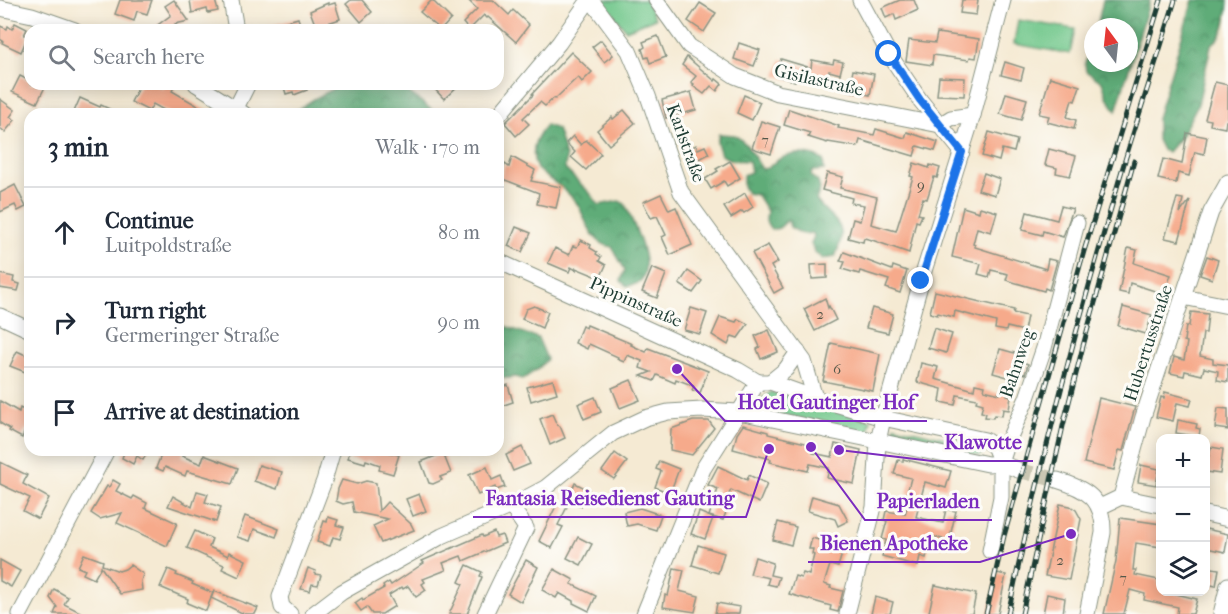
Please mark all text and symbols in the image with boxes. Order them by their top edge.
north arrow [1084,18,1138,72]
search box [24,24,504,90]
route start [875,40,901,66]
icon: search [45,41,78,74]
text: Search here [93,44,205,70]
street label: Gisilastraße [772,60,866,101]
street label: Karlstraße [662,101,709,185]
house number: 7 [761,131,769,149]
text: 3 min [48,132,109,163]
text: Walk · 170 m [375,136,480,159]
house number: 9 [917,176,925,194]
text: Continue [105,208,194,234]
icon: ahead [48,216,81,249]
text: 80 m [438,221,480,244]
text: Luitpoldstraße [105,234,232,257]
route end [907,267,933,293]
street label: Pippinstraße [586,273,685,332]
street label: Hubertusstraße [1120,282,1177,404]
text: Turn right [105,298,206,324]
house number: 2 [816,305,824,323]
icon: right [48,306,81,339]
text: 90 m [438,311,480,334]
text: Germeringer Straße [105,324,279,347]
street label: Bahnweg [996,325,1039,401]
house number: 6 [833,360,842,378]
callout: Hotel Gautinger Hof [725,383,927,421]
text: Hotel Gautinger Hof [737,391,919,414]
icon: arrive [48,396,81,429]
text: Arrive at destination [105,399,299,425]
callout: Klawotte [932,423,1033,461]
text: Klawotte [944,431,1022,454]
map controls [1156,434,1210,596]
button: + [1156,434,1210,488]
callout: Fantasia Reisedienst Gauting [473,479,746,517]
callout: Papierladen [865,482,992,520]
text: Fantasia Reisedienst Gauting [485,487,736,510]
button: − [1156,488,1210,542]
text: Papierladen [876,490,980,513]
callout: Bienen Apotheke [808,524,980,562]
text: Bienen Apotheke [820,532,968,555]
button: layers [1156,542,1210,596]
house number: 2 [1056,551,1064,569]
house number: 7 [1119,569,1127,587]

